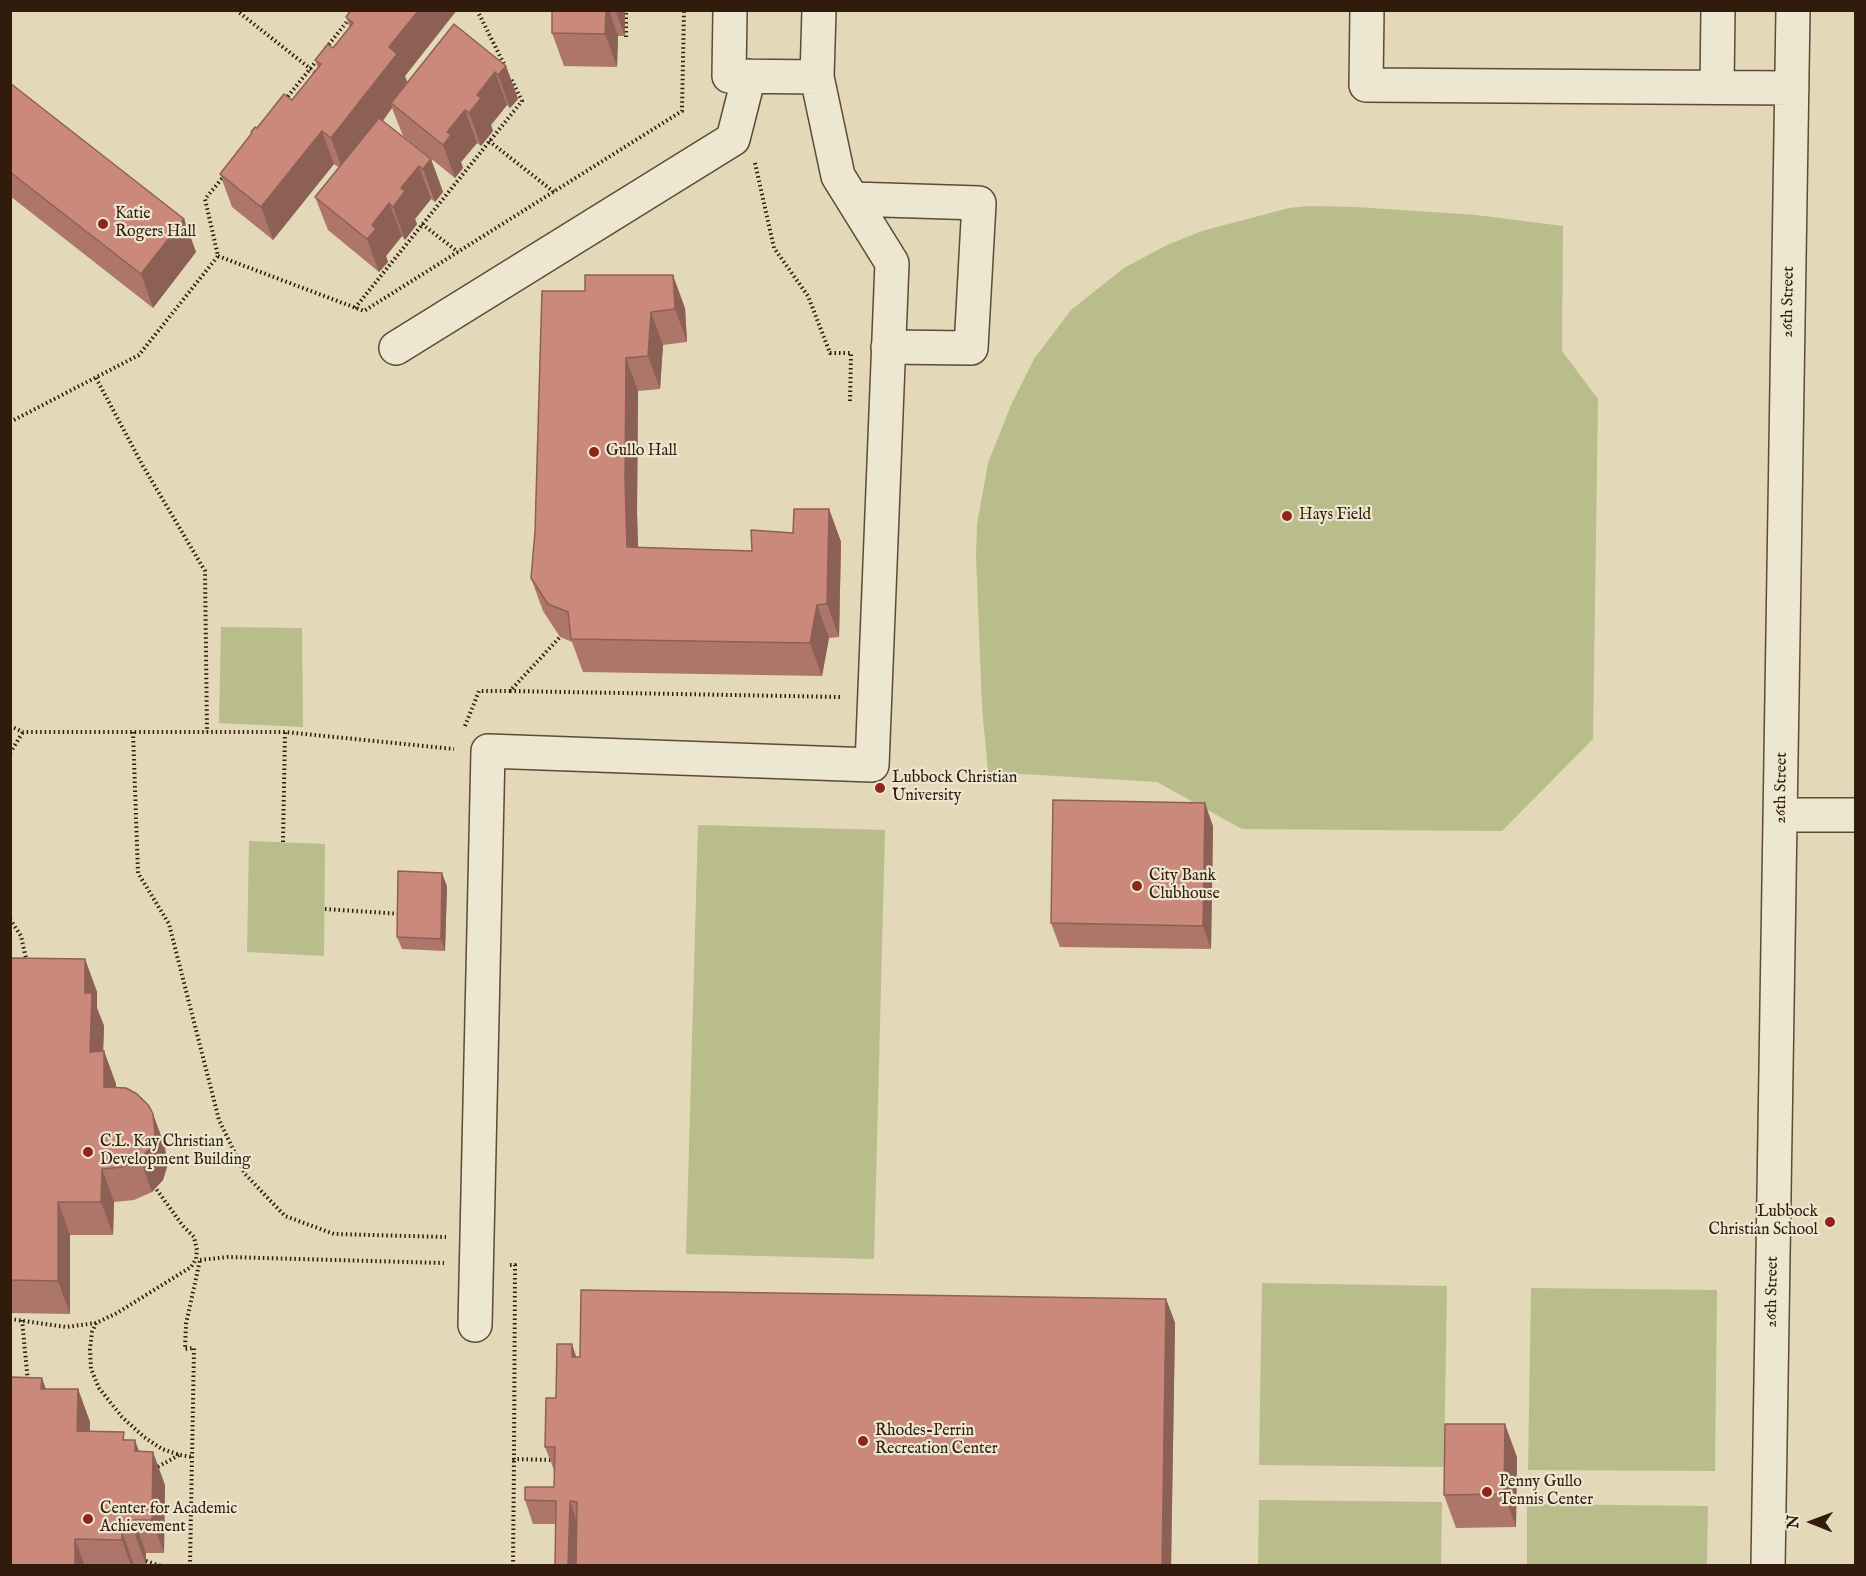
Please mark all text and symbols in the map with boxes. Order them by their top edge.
place label: Katie Rogers Hall [115,205,196,243]
marker: Katie Rogers Hall [96,217,110,231]
street label: 26th Street [1779,266,1799,338]
place label: Gullo Hall [606,442,677,462]
marker: Gullo Hall [587,445,601,459]
place label: Hays Field [1299,506,1371,526]
marker: Hays Field [1280,509,1294,523]
street label: 26th Street [1772,752,1792,824]
place label: Lubbock Christian University [892,769,1017,807]
marker: Lubbock Christian University [873,781,887,795]
place label: City Bank Clubhouse [1149,867,1220,905]
marker: City Bank Clubhouse [1130,879,1144,893]
place label: C.L. Kay Christian Development Building [100,1133,251,1171]
marker: C.L. Kay Christian Development Building [81,1145,95,1159]
place label: Lubbock Christian School [1708,1203,1818,1241]
marker: Lubbock Christian School [1823,1215,1837,1229]
street label: 26th Street [1763,1256,1783,1328]
place label: Rhodes-Perrin Recreation Center [875,1422,998,1460]
marker: Rhodes-Perrin Recreation Center [856,1434,870,1448]
place label: Penny Gullo Tennis Center [1499,1473,1593,1511]
marker: Penny Gullo Tennis Center [1480,1485,1494,1499]
north arrow [1782,1492,1842,1552]
place label: Center for Academic Achievement [100,1500,237,1538]
marker: Center for Academic Achievement [81,1512,95,1526]
text: N [1784,1515,1804,1529]

